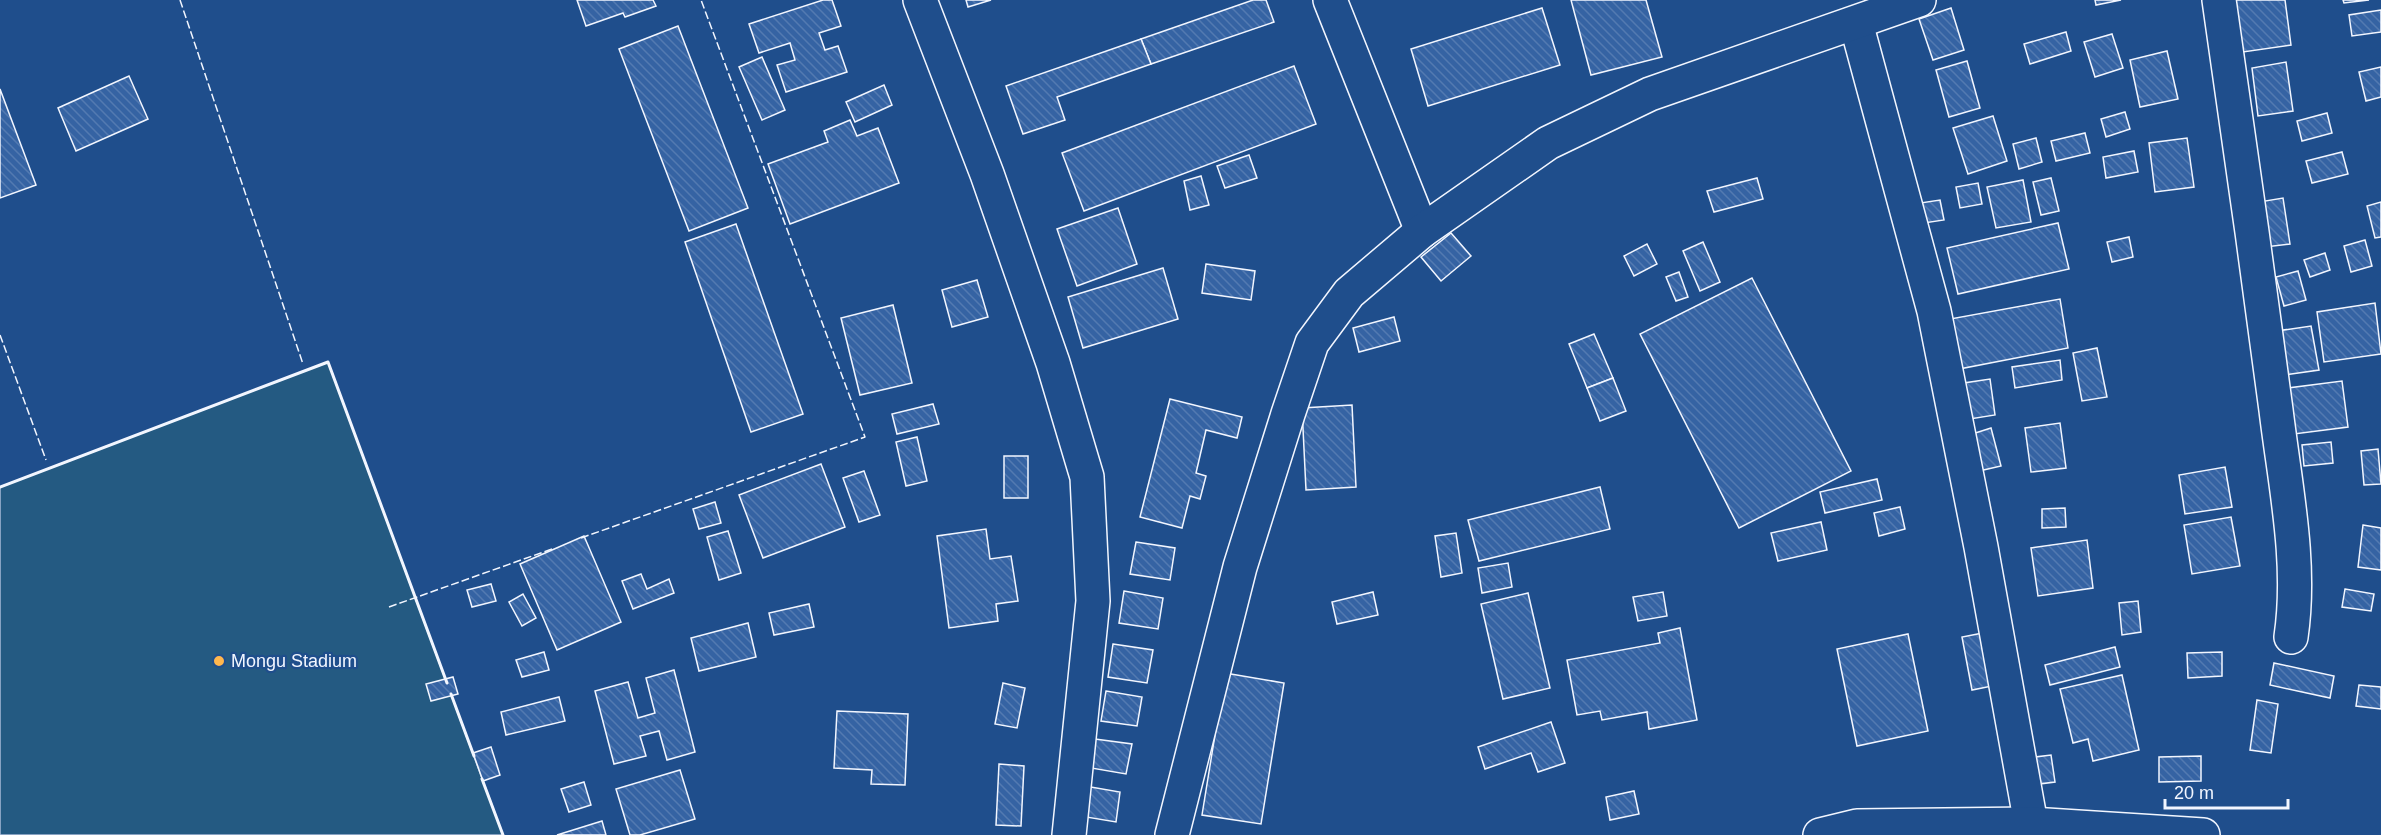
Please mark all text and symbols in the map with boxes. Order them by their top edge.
place label: Mongu Stadium [231,651,357,671]
marker: Mongu Stadium [212,654,226,668]
scale bar [2165,772,2288,810]
text: 20 m [2174,783,2214,803]

